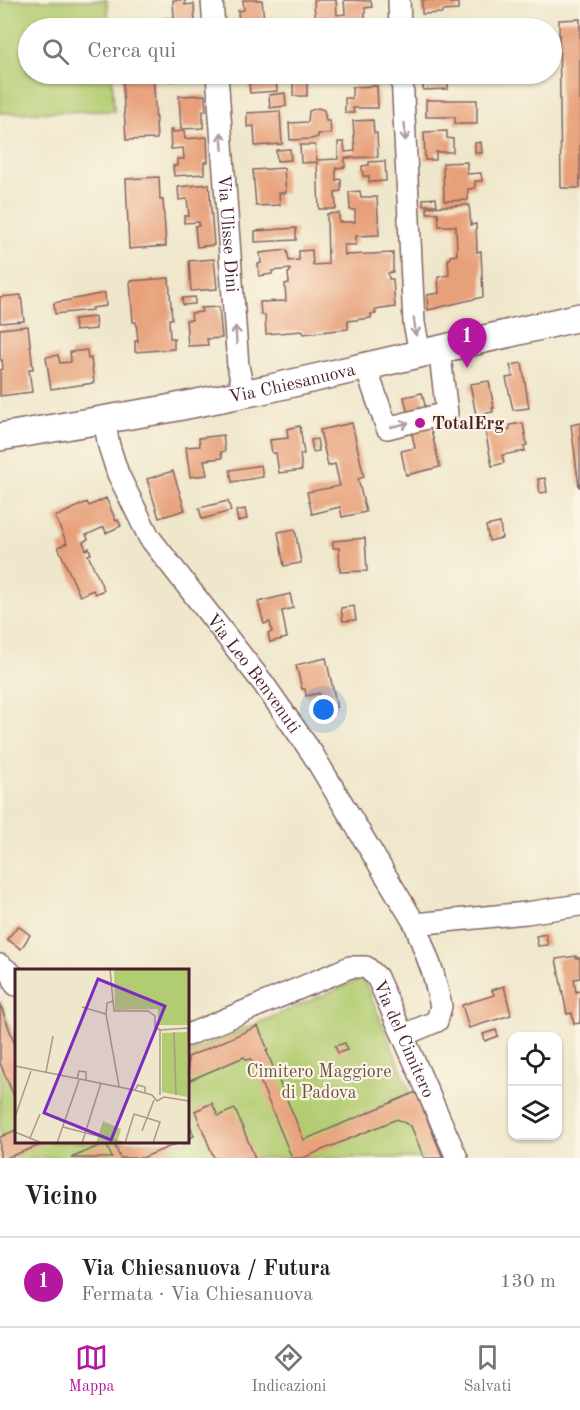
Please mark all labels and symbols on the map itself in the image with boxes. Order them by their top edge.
one-way arrow [399,121,410,141]
one-way arrow [216,131,227,151]
street label: Via Ulisse Dini [214,174,241,293]
one-way arrow [409,316,420,336]
pin: 1 [448,318,486,368]
one-way arrow [230,326,241,346]
street label: Via Chiesanuova [227,361,357,406]
place label: TotalErg [432,415,504,433]
marker: TotalErg [413,416,427,430]
one-way arrow [390,418,409,430]
street label: Via Leo Benvenuti [203,611,303,737]
your location [309,695,338,724]
inset map [15,969,189,1143]
street label: Via del Cimitero [370,978,437,1101]
park label: Cimitero Maggiore di Padova [247,1063,391,1102]

